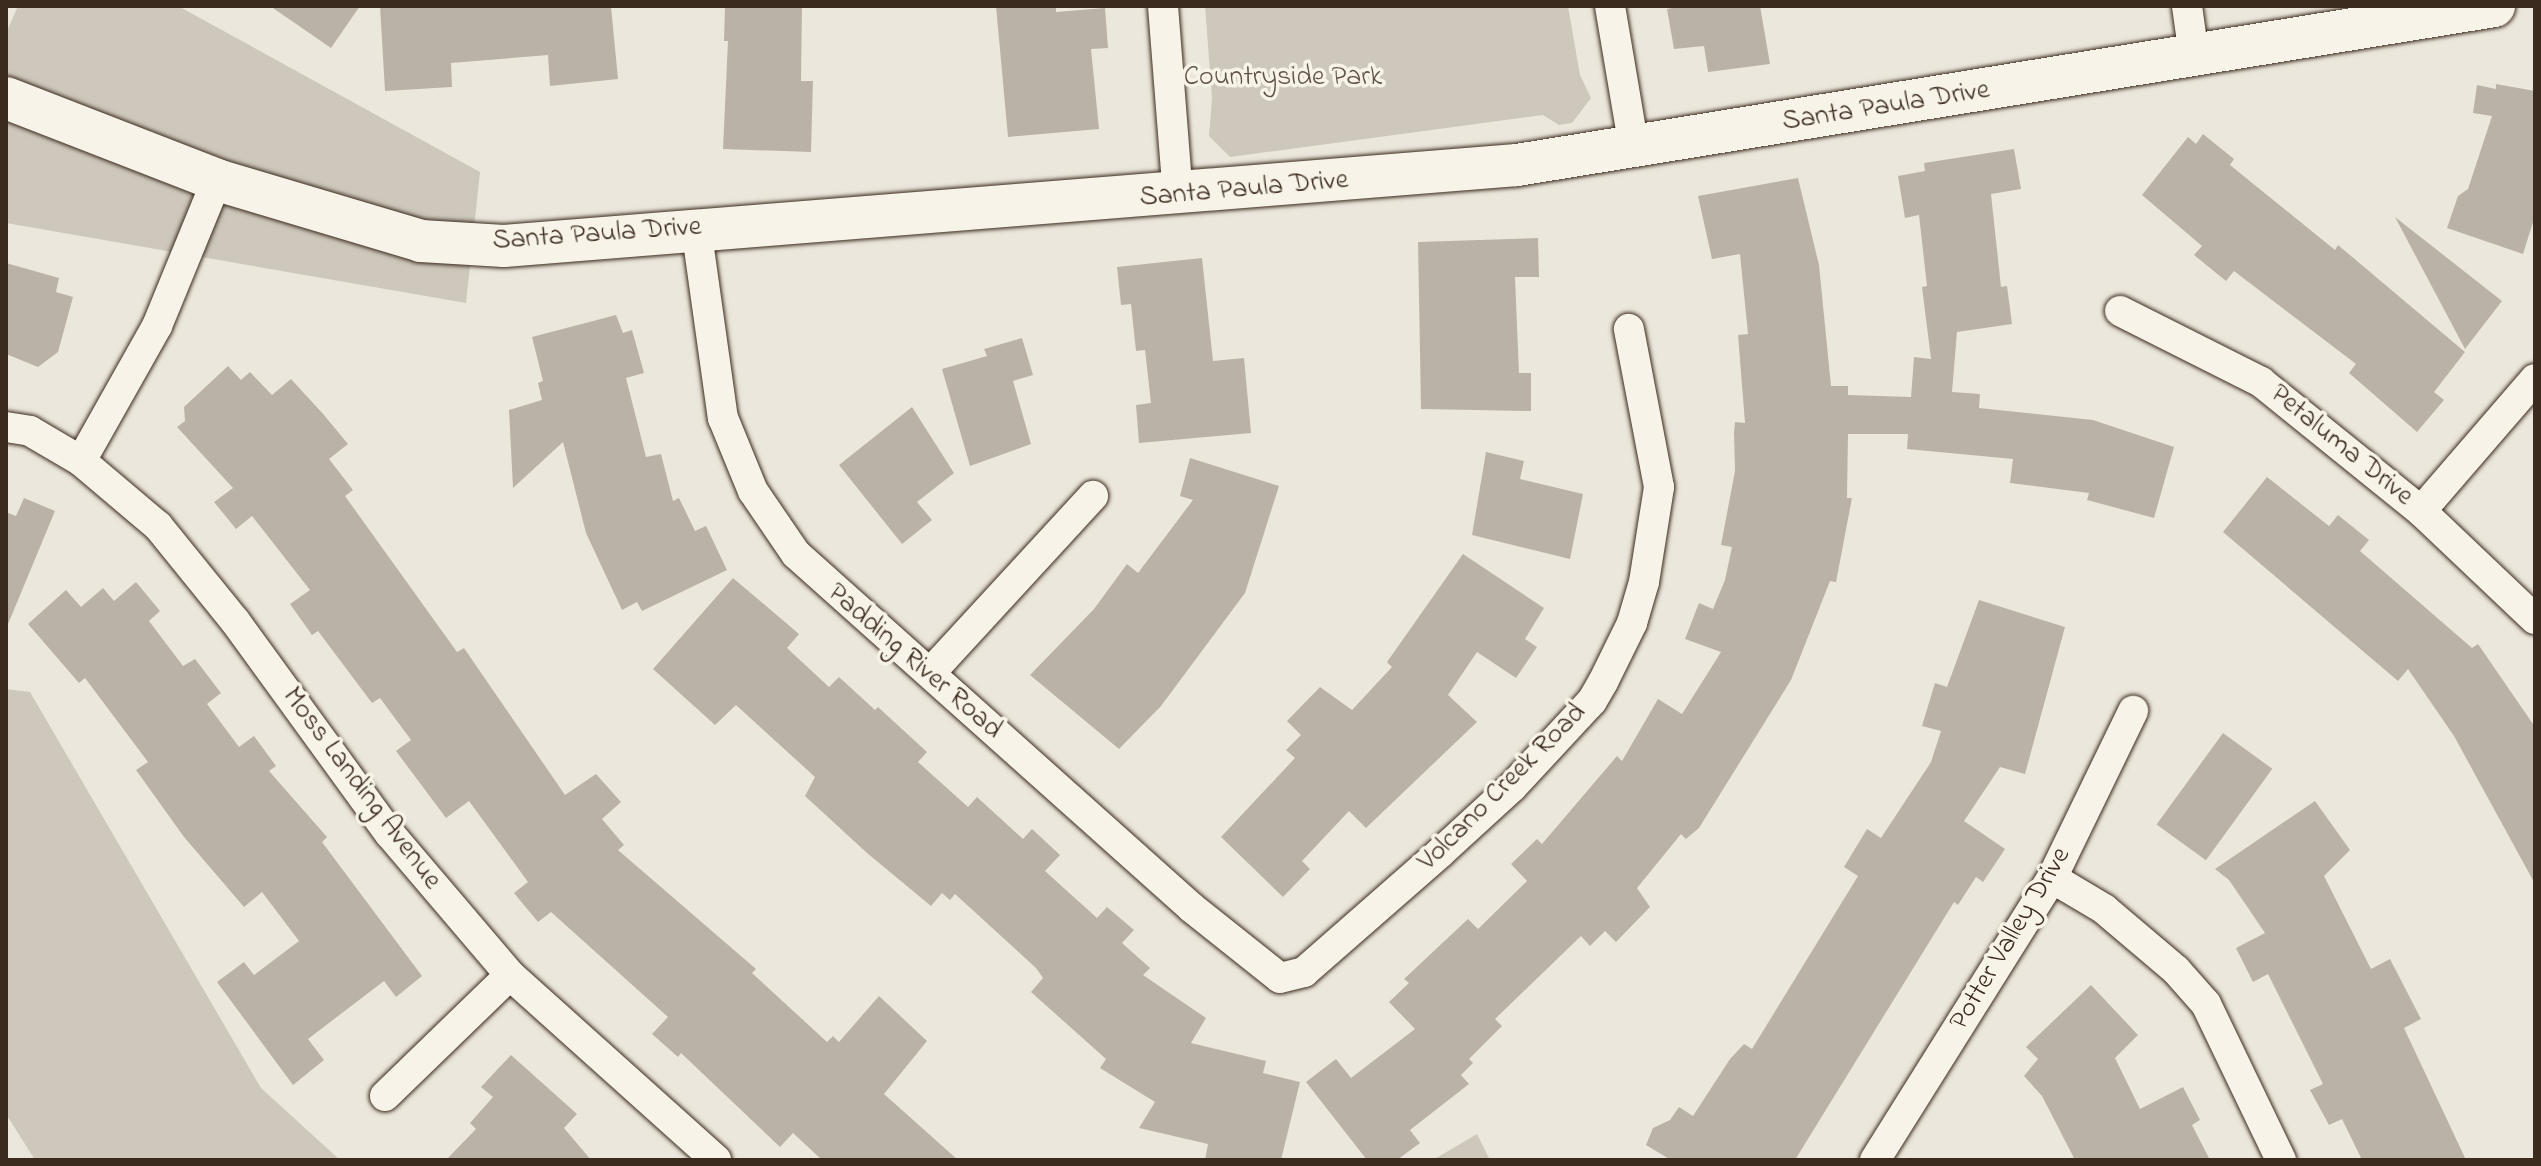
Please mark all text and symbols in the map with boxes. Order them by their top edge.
park label: Countryside Park [1184,61,1382,95]
street label: Santa Paula Drive [1780,74,1992,140]
street label: Santa Paula Drive [1138,164,1350,216]
street label: Santa Paula Drive [491,211,703,259]
street label: Petaluma Drive [2263,378,2419,514]
street label: Padding River Road [820,577,1008,747]
street label: Moss Landing Avenue [274,681,448,897]
street label: Volcano Creek Road [1412,697,1594,879]
street label: Potter Valley Drive [1943,841,2079,1037]

